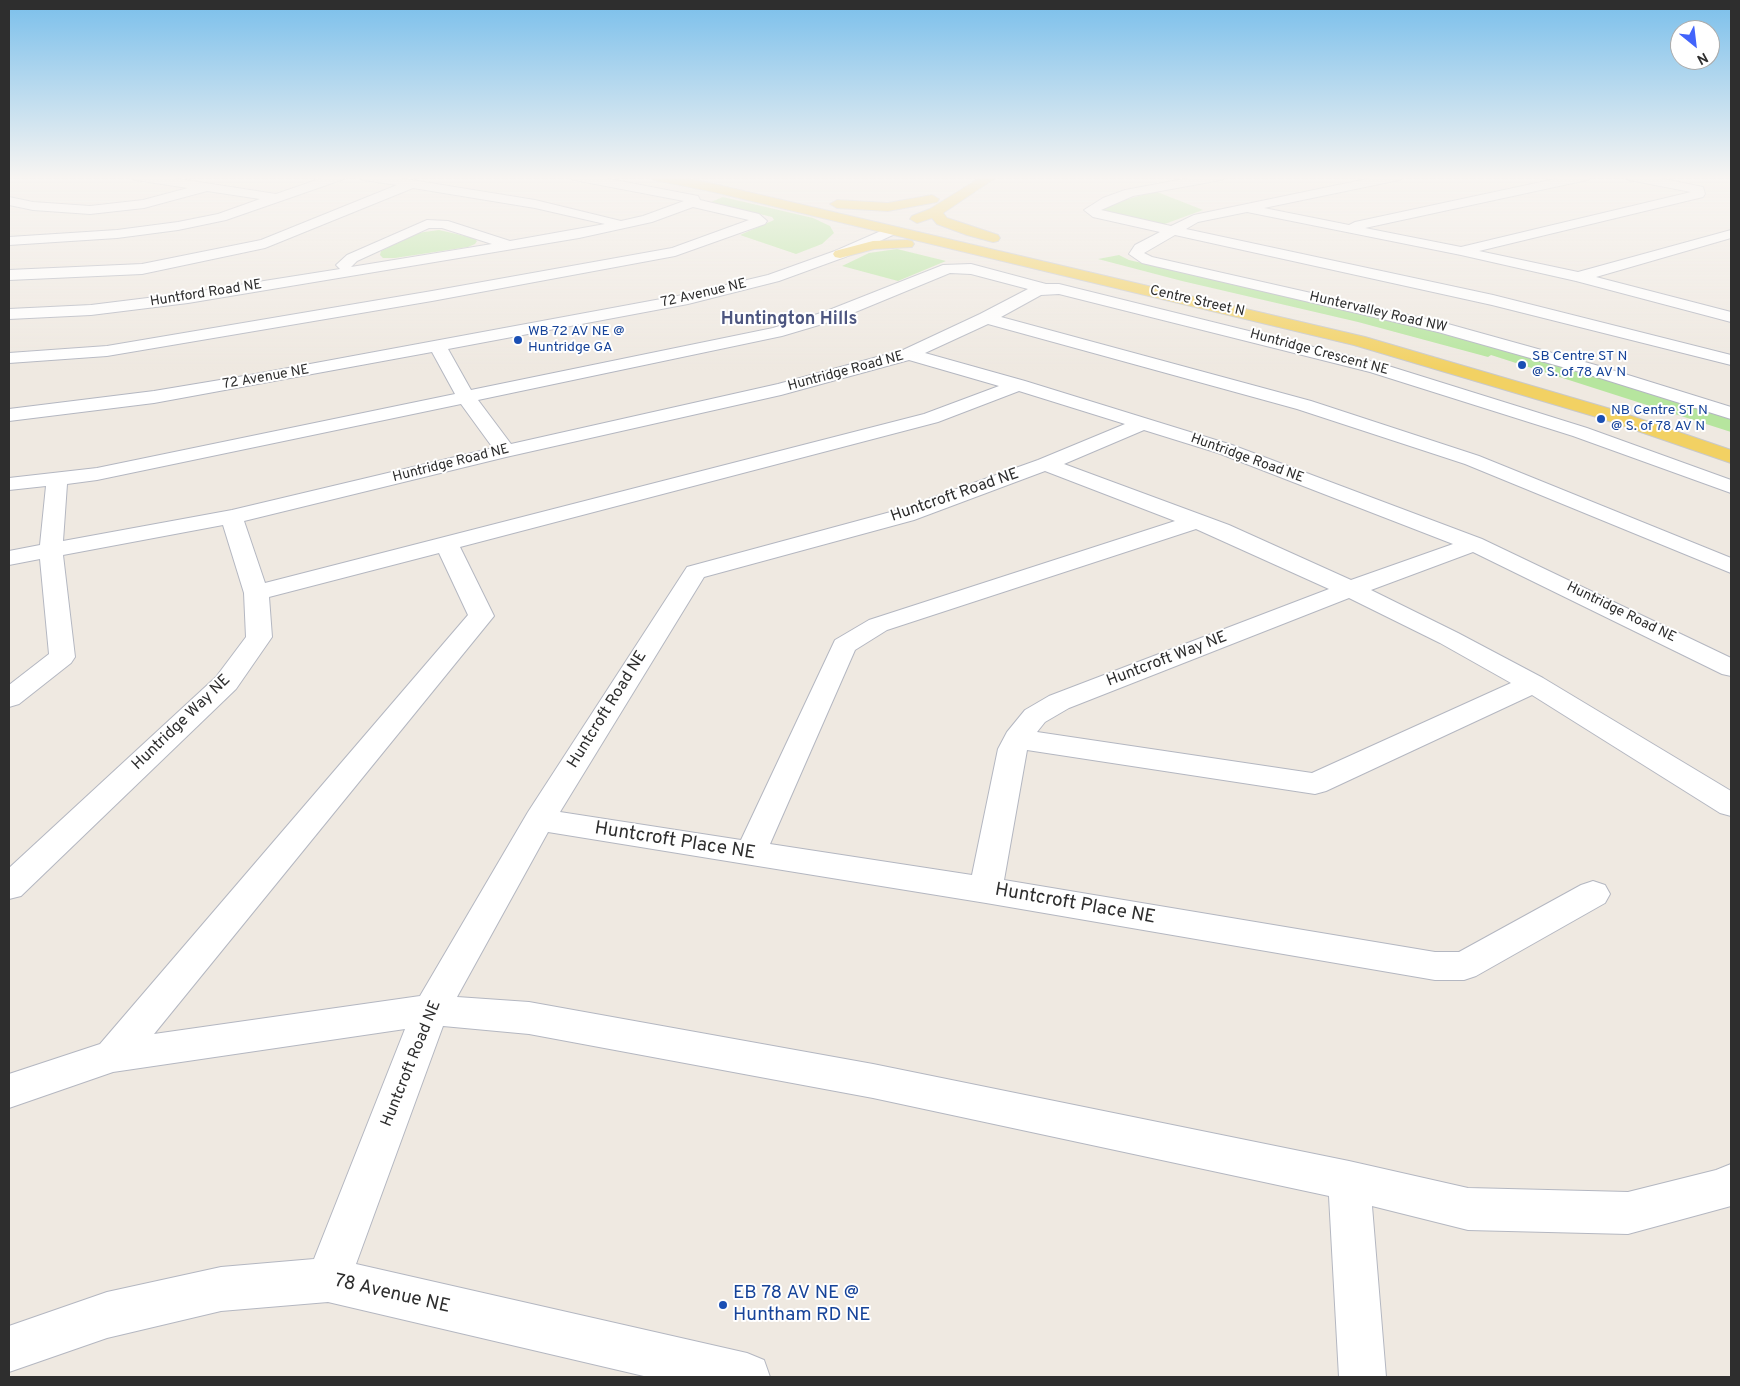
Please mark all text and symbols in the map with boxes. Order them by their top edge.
north arrow [1670,20,1720,70]
text: N [1694,48,1711,68]
street label: 72 Avenue NE [660,276,748,312]
street label: Huntford Road NE [149,277,263,311]
street label: Centre Street N [1148,283,1246,321]
street label: Huntervalley Road NW [1308,289,1448,337]
district label: Huntington Hills [721,309,857,331]
place label: WB 72 AV NE @ Huntridge GA [528,324,625,357]
street label: Huntridge Crescent NE [1248,326,1390,380]
marker: WB 72 AV NE @ Huntridge GA [512,334,524,346]
street label: Huntridge Road NE [786,348,906,396]
place label: SB Centre ST N @ S. of 78 AV N [1532,349,1627,382]
marker: SB Centre ST N @ S. of 78 AV N [1516,359,1528,371]
street label: 72 Avenue NE [222,362,310,394]
place label: NB Centre ST N @ S. of 78 AV N [1611,403,1708,436]
marker: NB Centre ST N @ S. of 78 AV N [1595,413,1607,425]
street label: Huntridge Road NE [1188,431,1306,487]
street label: Huntridge Road NE [391,441,511,487]
street label: Huntcroft Road NE [888,465,1022,527]
street label: Huntridge Road NE [1564,579,1678,647]
street label: Huntcroft Way NE [1104,628,1230,692]
street label: Huntcroft Road NE [564,648,652,772]
street label: Huntridge Way NE [129,671,235,775]
street label: Huntcroft Place NE [593,818,757,866]
street label: Huntcroft Place NE [993,880,1157,930]
street label: Huntcroft Road NE [378,998,446,1130]
street label: 78 Avenue NE [332,1271,452,1319]
place label: EB 78 AV NE @ Huntham RD NE [733,1283,871,1327]
marker: EB 78 AV NE @ Huntham RD NE [717,1299,729,1311]

